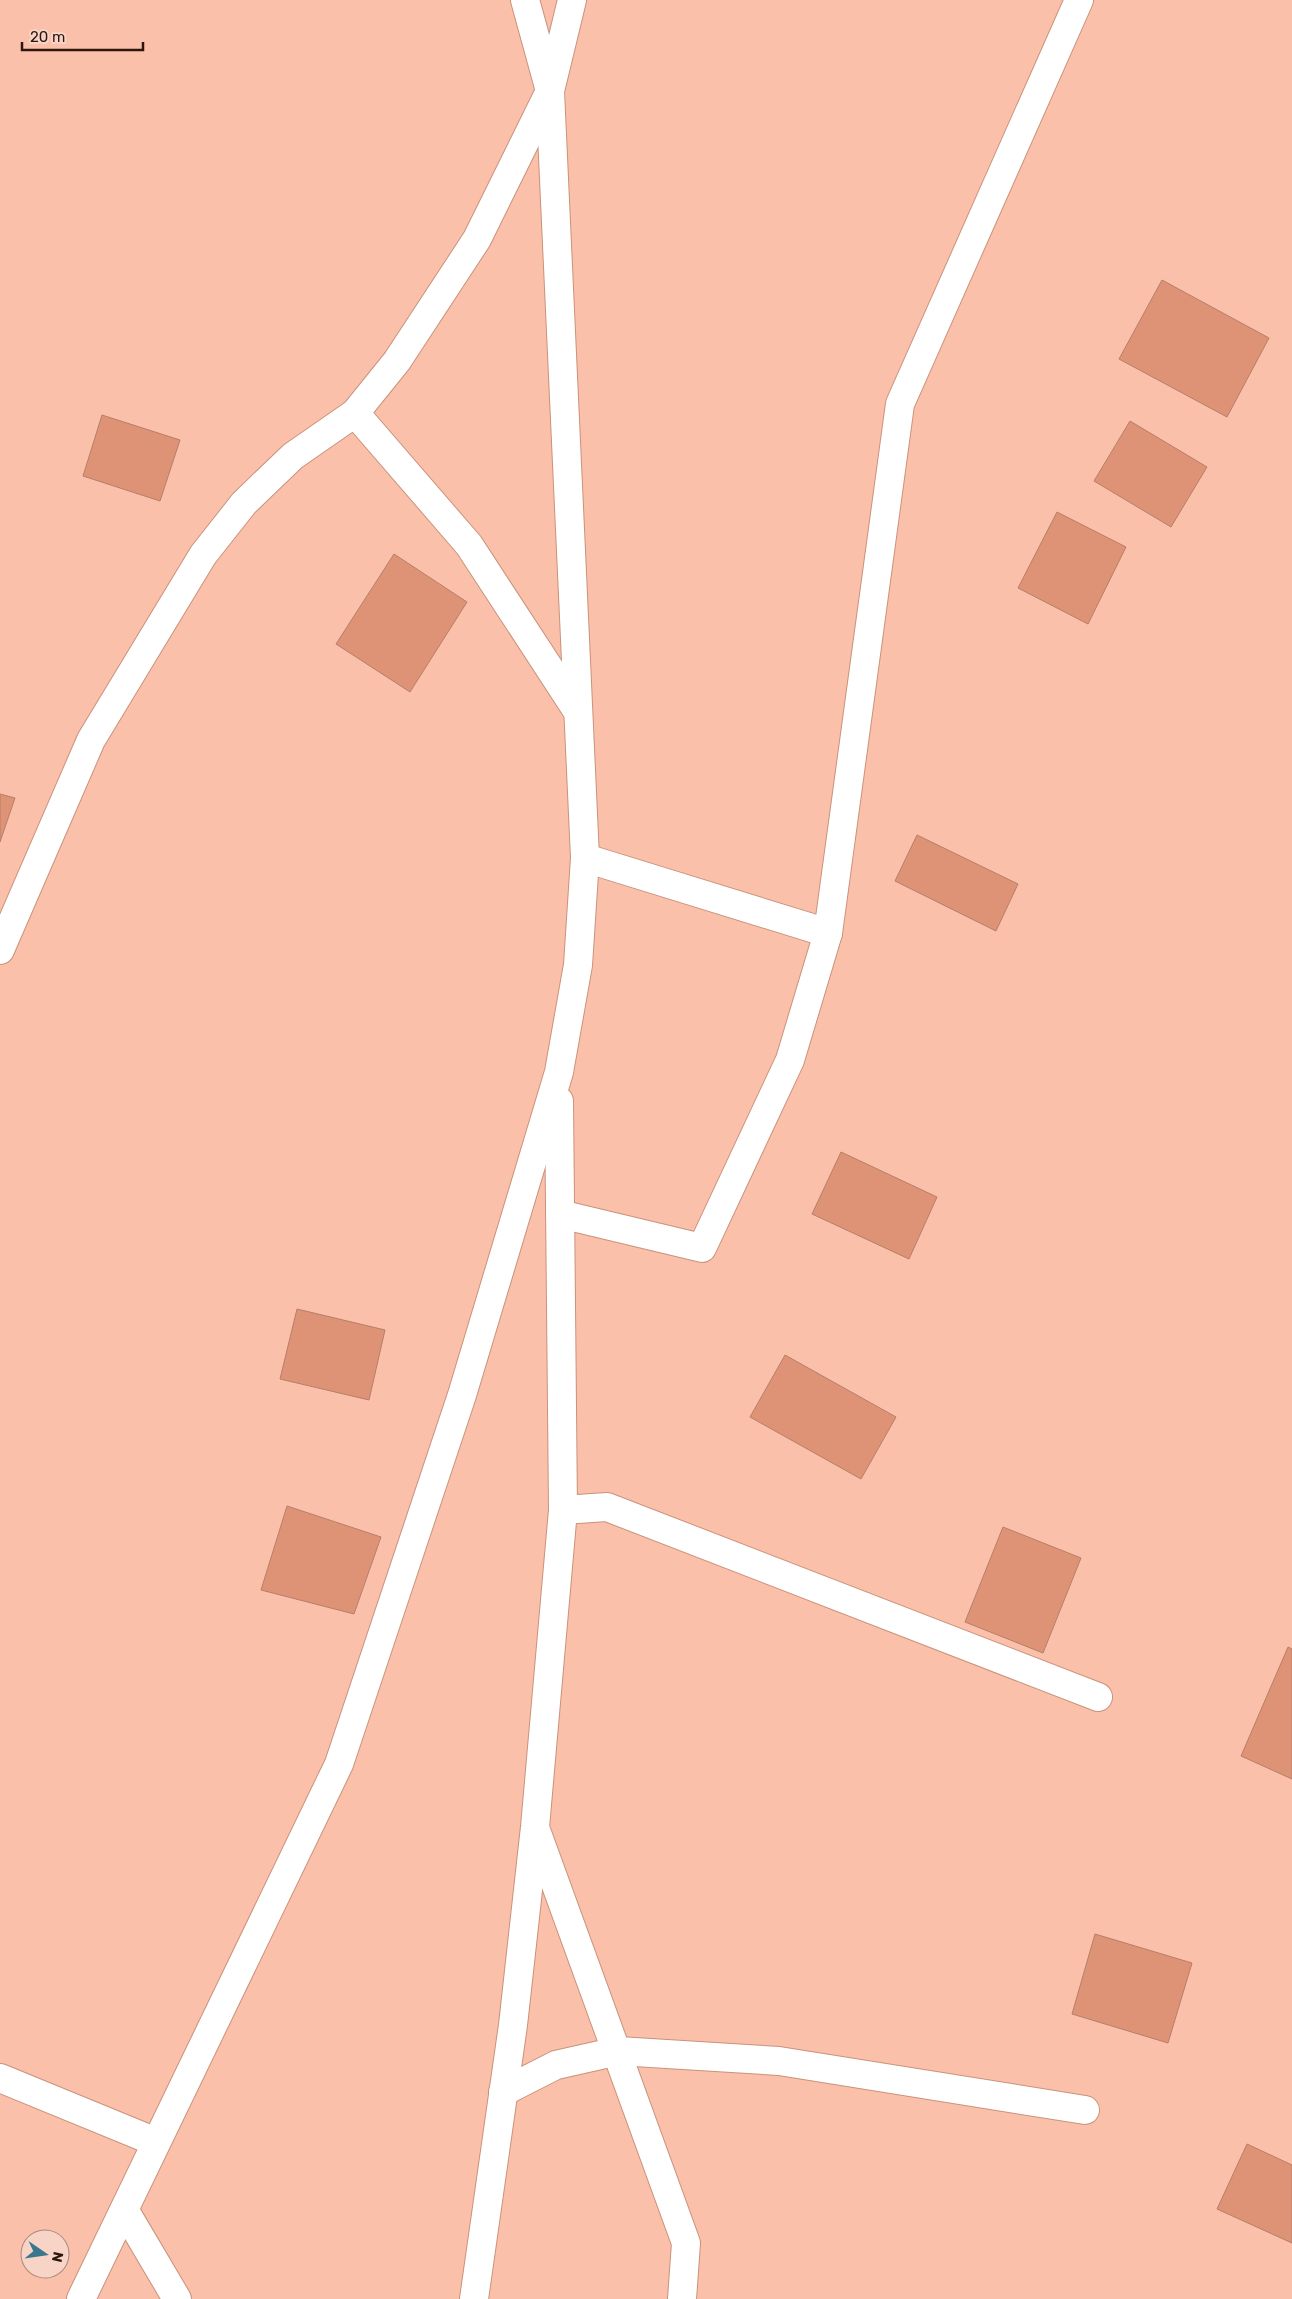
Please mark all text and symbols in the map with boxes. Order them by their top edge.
scale bar [22,20,144,52]
text: 20 m [30,28,65,46]
north arrow [20,2229,70,2279]
text: N [48,2250,67,2264]

